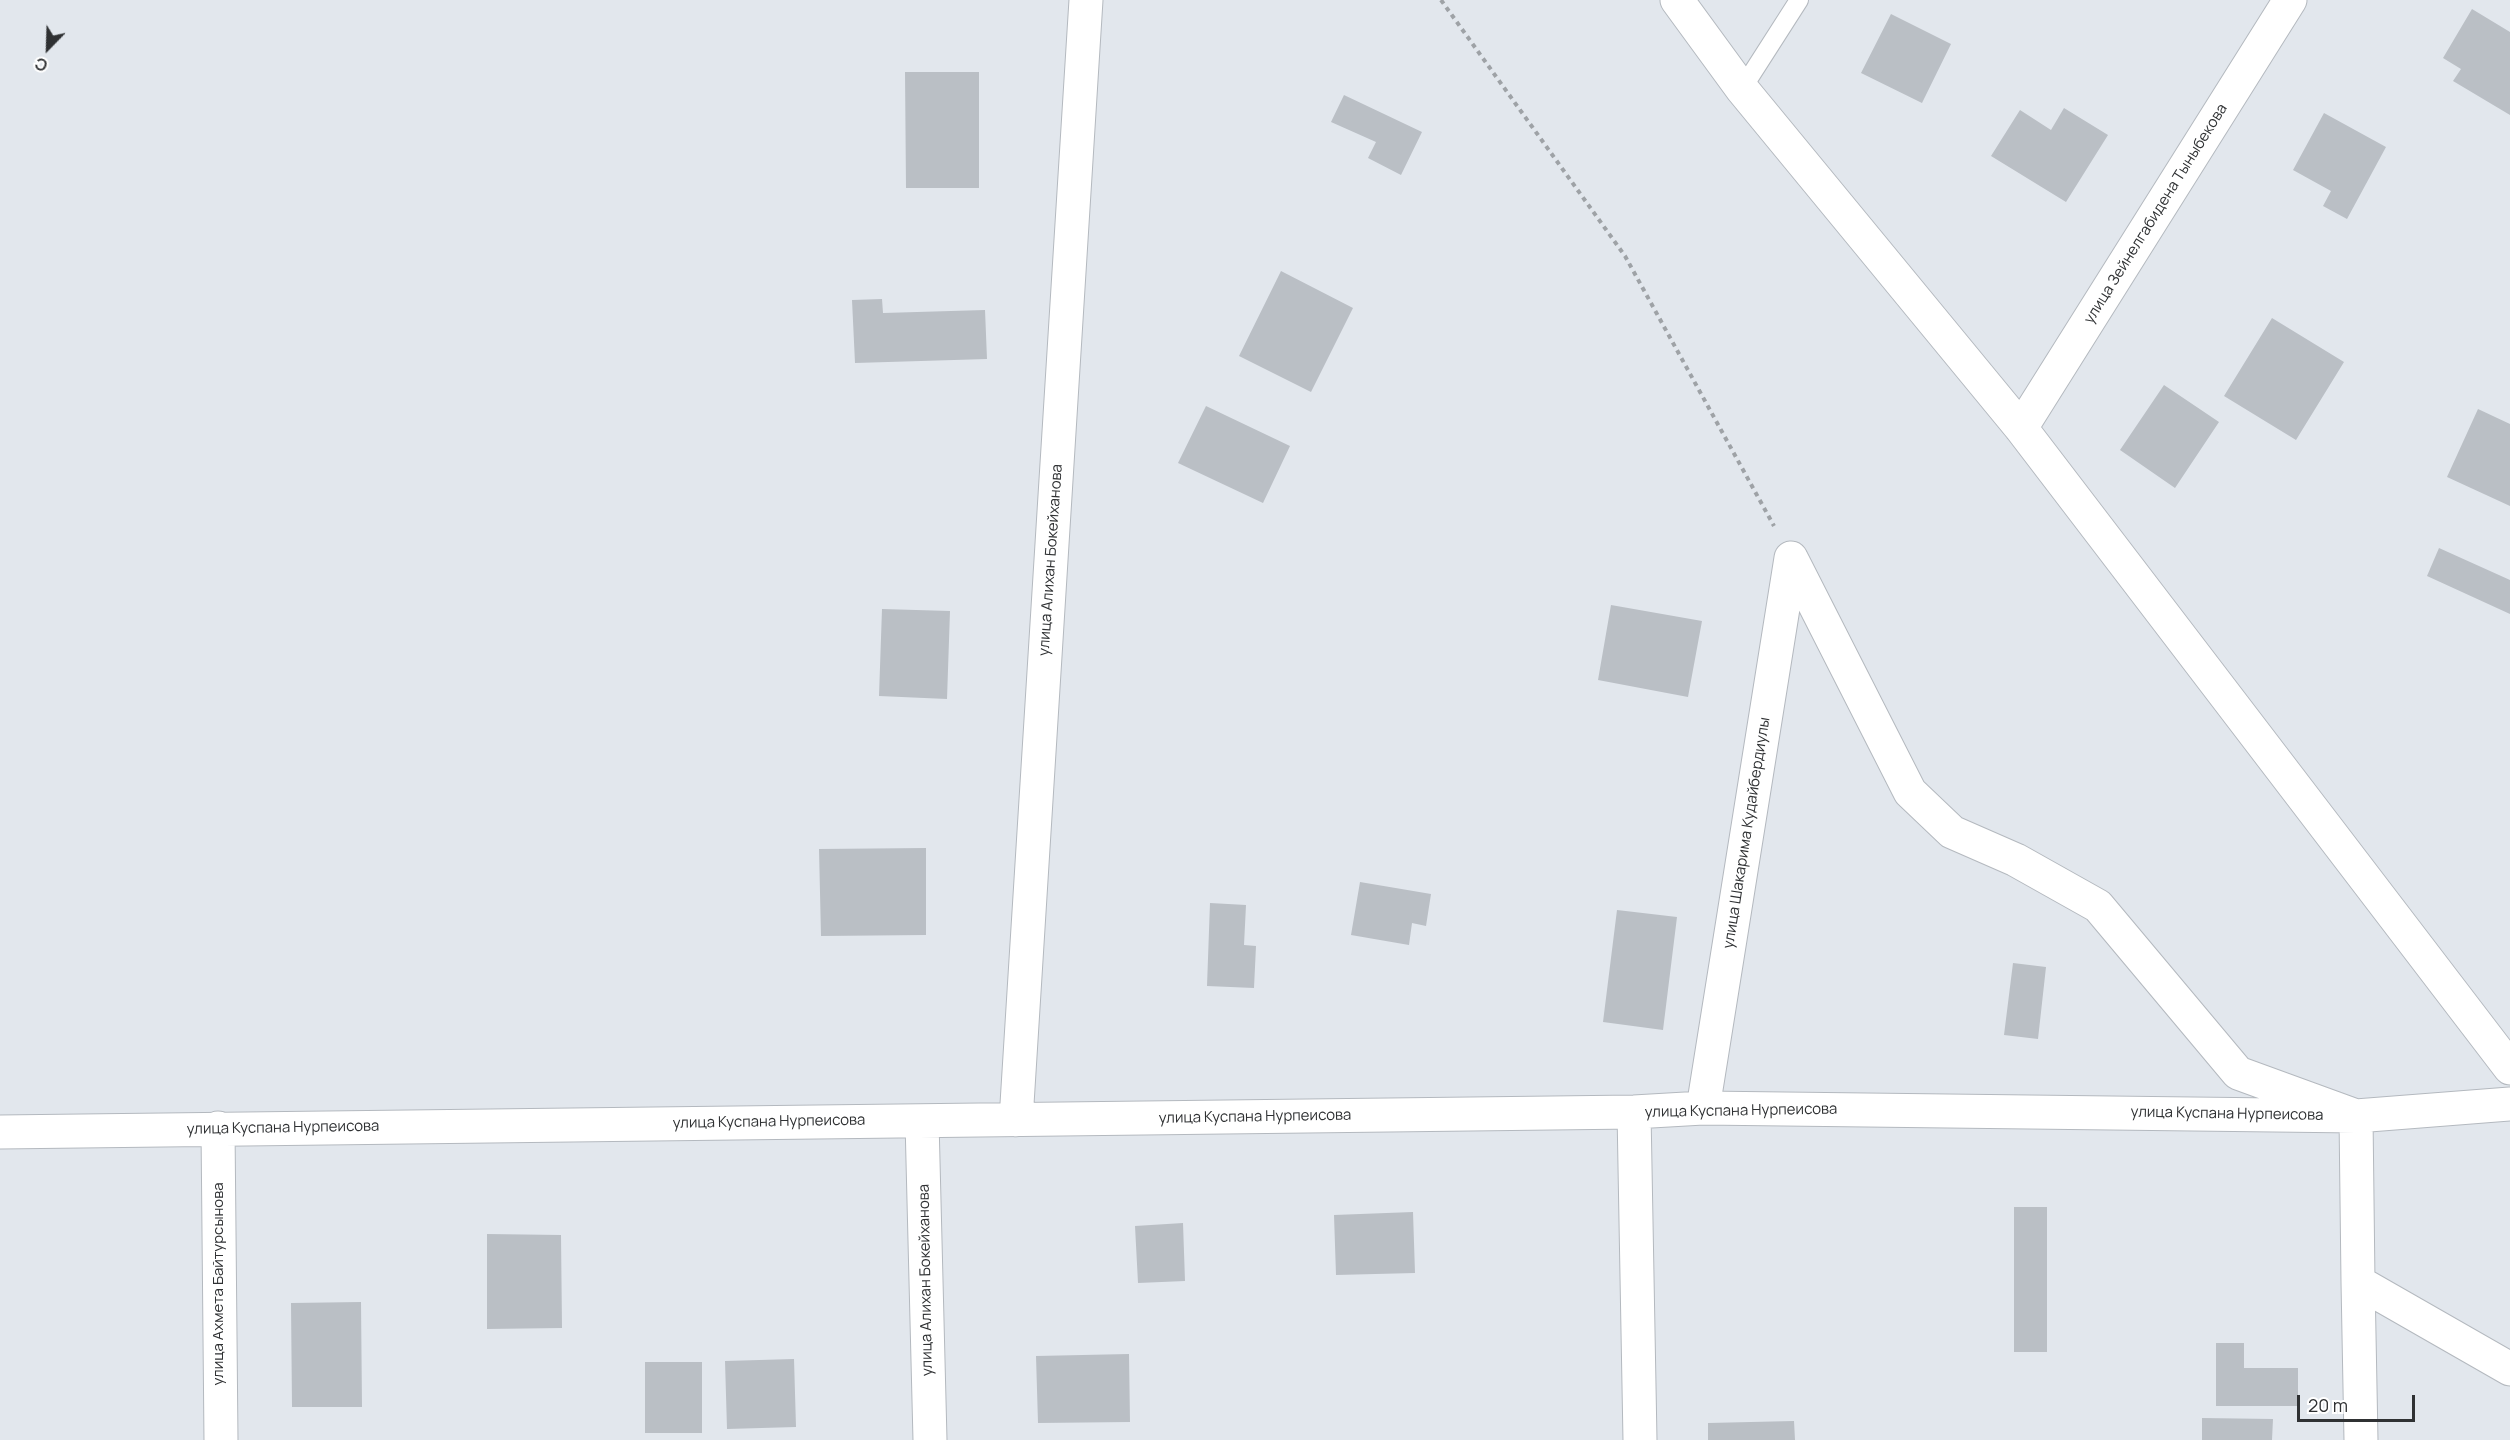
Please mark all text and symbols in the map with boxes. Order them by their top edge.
north arrow [18,18,78,78]
text: С [31,52,51,77]
street label: улица Зейнелгабидена Тыныбекова [2081,101,2231,327]
street label: улица Алихан Бокейханова [1035,463,1067,657]
street label: улица Шакарима Кудайбердиулы [1720,716,1774,950]
street label: улица Куспана Нурпеисова [1644,1100,1838,1122]
street label: улица Куспана Нурпеисова [2130,1103,2324,1125]
street label: улица Куспана Нурпеисова [1158,1106,1352,1128]
street label: улица Куспана Нурпеисова [672,1111,866,1133]
street label: улица Куспана Нурпеисова [186,1117,380,1139]
street label: улица Ахмета Байтурсынова [210,1182,228,1386]
street label: улица Алихан Бокейханова [915,1184,937,1376]
scale bar [2300,1383,2418,1421]
text: 20 m [2308,1393,2348,1417]

